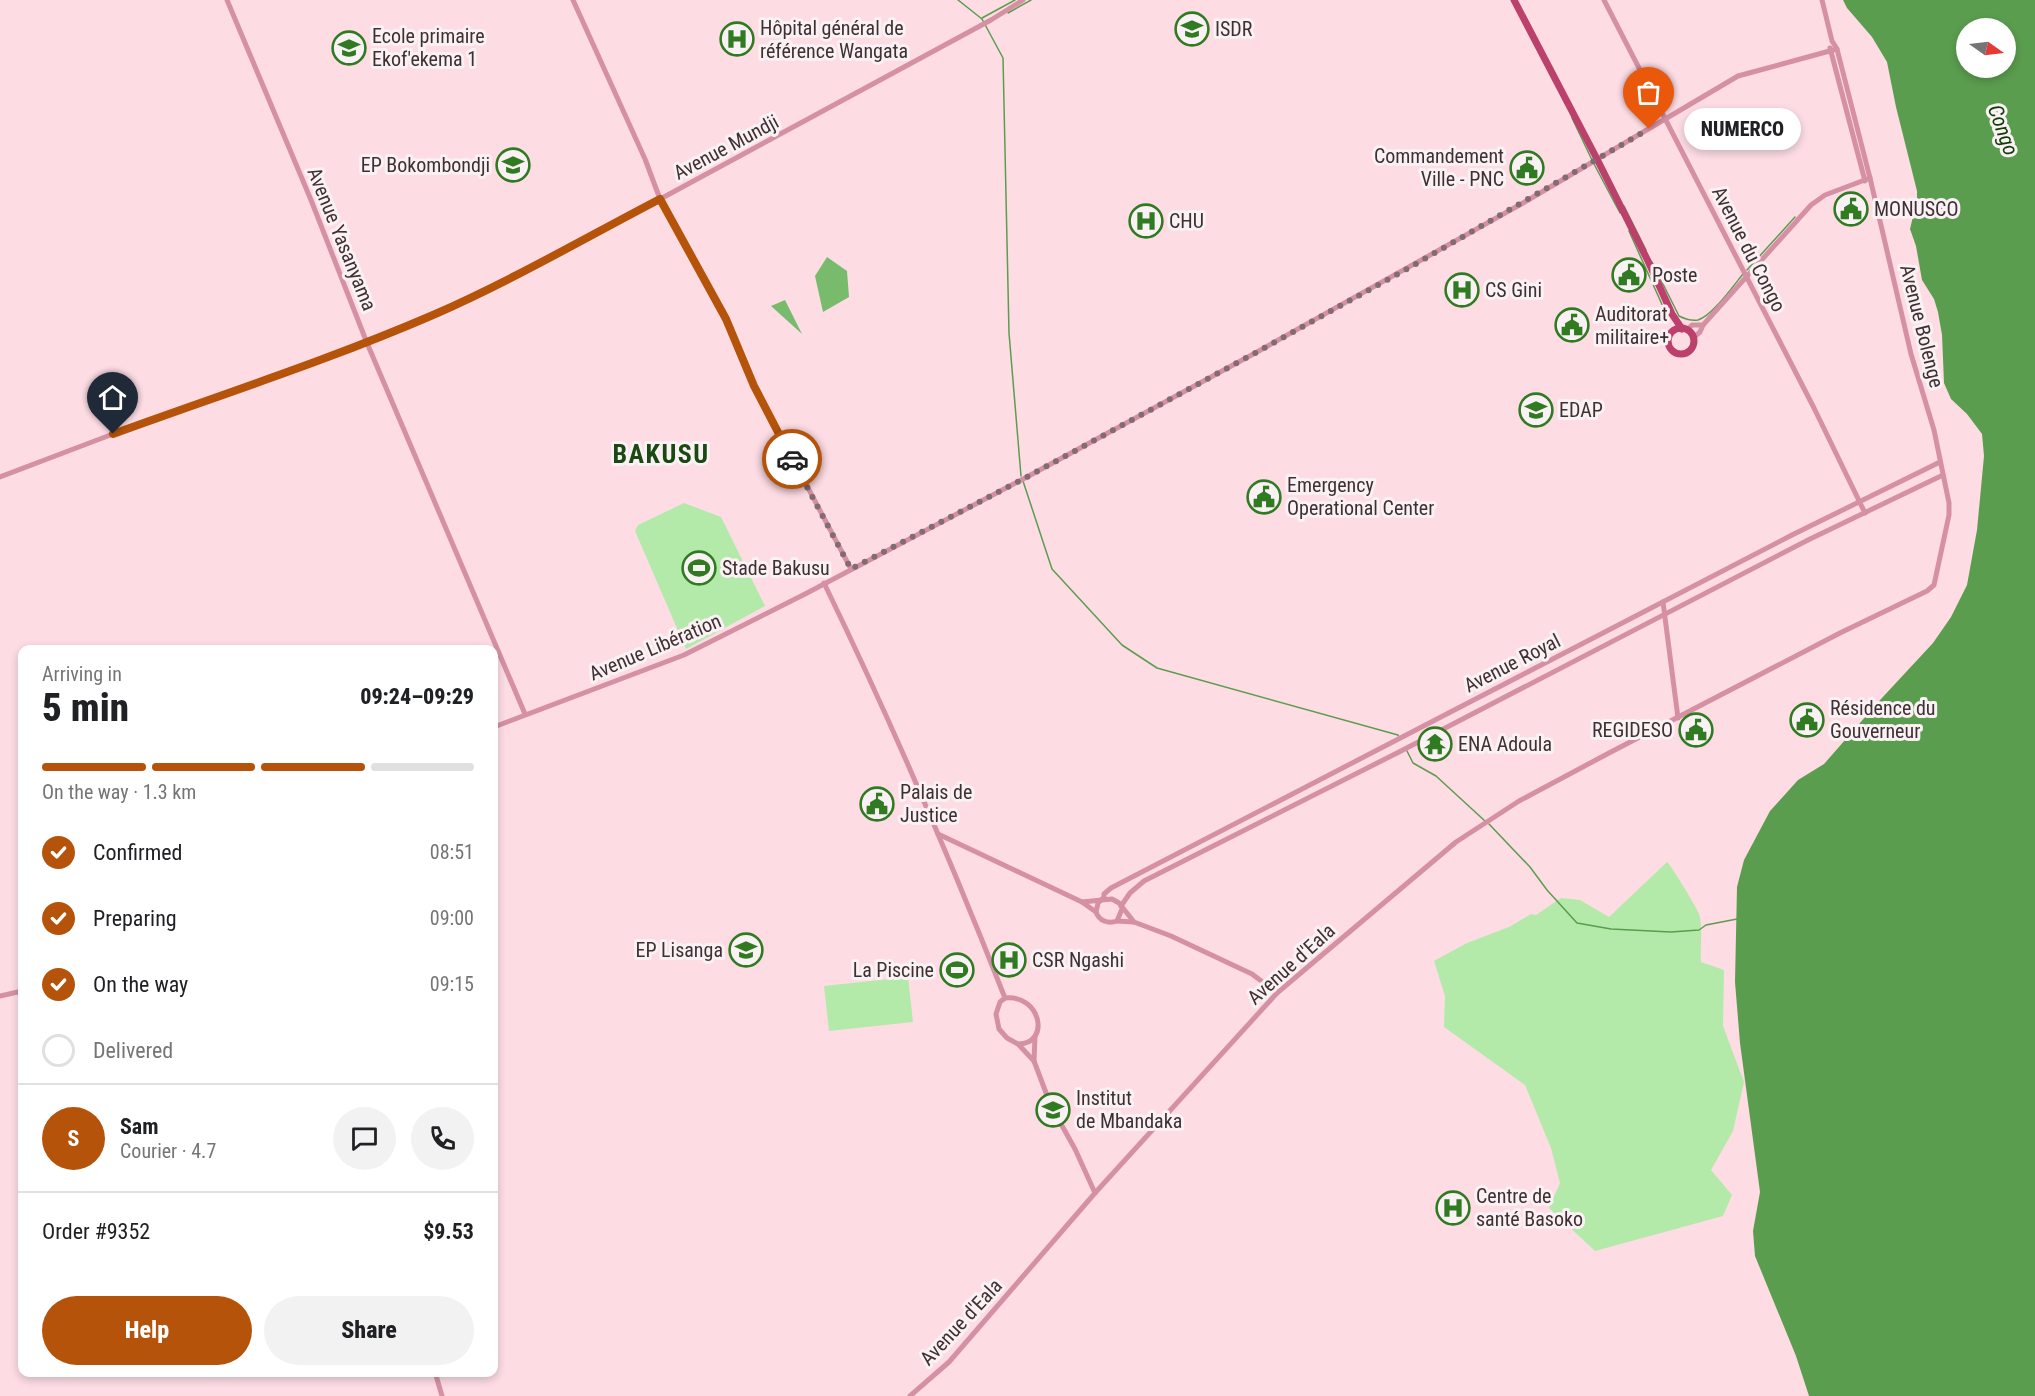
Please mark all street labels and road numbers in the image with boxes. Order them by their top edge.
street label: Avenue Mundji [669,109,783,185]
street label: Avenue Yasanyama [302,164,382,314]
street label: Avenue du Congo [1707,182,1791,316]
street label: Avenue Bolenge [1895,262,1949,390]
street label: Avenue Libération [585,608,725,686]
street label: Avenue Royal [1460,628,1564,698]
street label: Avenue d'Eala [1242,919,1340,1009]
street label: Avenue d'Eala [915,1274,1007,1370]

